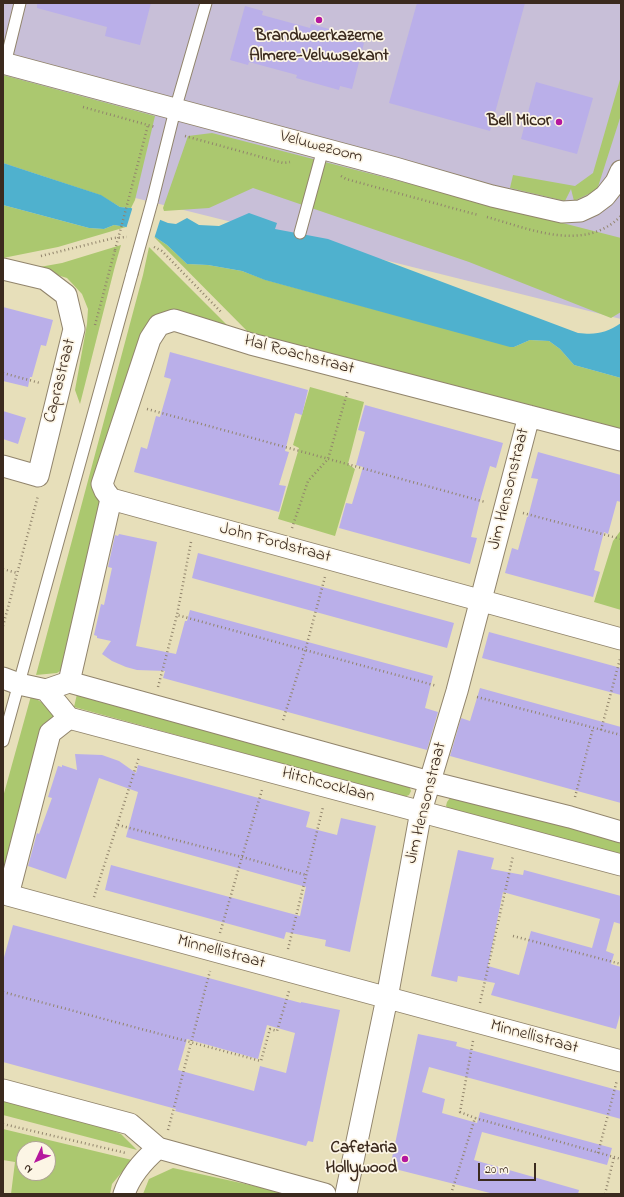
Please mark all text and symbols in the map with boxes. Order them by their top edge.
marker: Brandweerkazerne Almere-Veluwsekant [314,15,324,25]
place label: Brandweerkazerne Almere-Veluwsekant [249,27,389,67]
place label: Bell Micor [487,112,551,132]
marker: Bell Micor [554,117,564,127]
street label: Veluwezoom [277,127,365,169]
street label: Hal Roachstraat [242,332,356,380]
street label: Caprastraat [41,337,81,425]
street label: Jim Hensonstraat [485,426,535,552]
street label: John Fordstraat [217,519,333,569]
street label: Jim Hensonstraat [402,740,452,866]
street label: Hitchcocklaan [279,764,377,808]
street label: Minnellistraat [175,931,267,975]
street label: Minnellistraat [488,1016,580,1060]
place label: Cafetaria Hollywood [325,1139,397,1179]
north arrow [16,1141,56,1181]
marker: Cafetaria Hollywood [400,1154,410,1164]
scale bar [480,1155,538,1181]
text: N [20,1160,36,1177]
text: 20 m [485,1161,508,1179]

